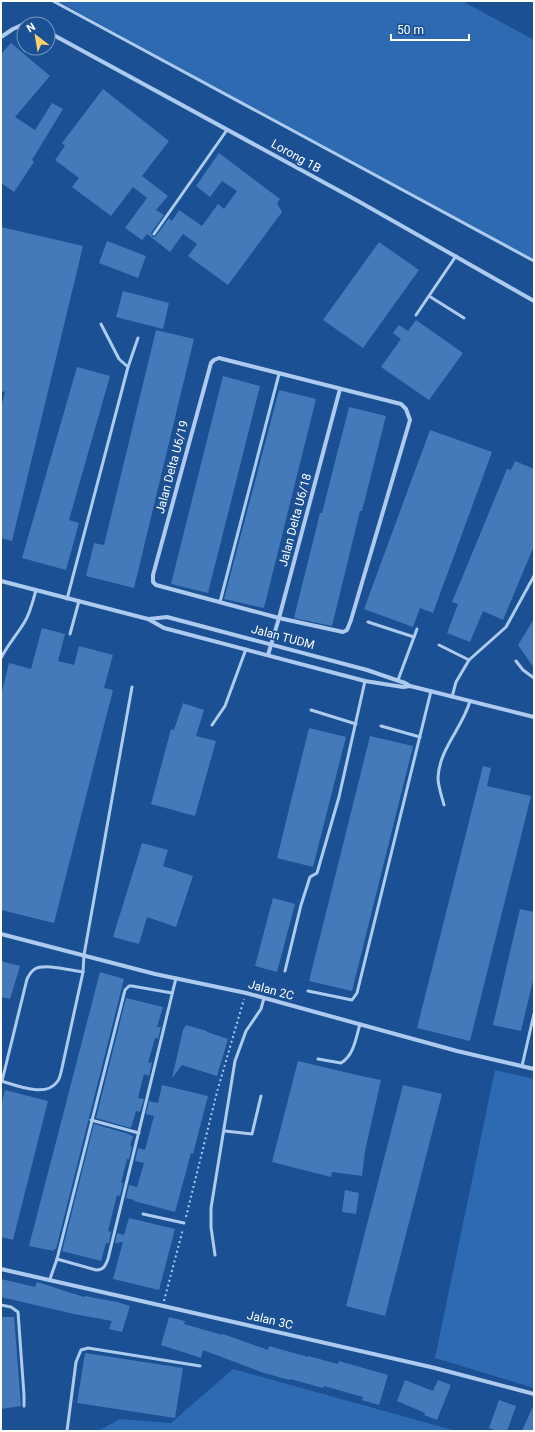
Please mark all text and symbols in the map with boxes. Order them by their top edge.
north arrow [16,16,56,56]
scale bar [391,16,469,42]
text: N [24,20,38,35]
text: 50 m [397,23,424,37]
street label: Lorong 1B [269,137,323,175]
street label: Jalan Delta U6/19 [153,419,191,515]
street label: Jalan Delta U6/18 [276,472,314,568]
street label: Jalan TUDM [250,622,316,652]
street label: Jalan 2C [247,977,296,1003]
street label: Jalan 3C [246,1308,295,1332]

